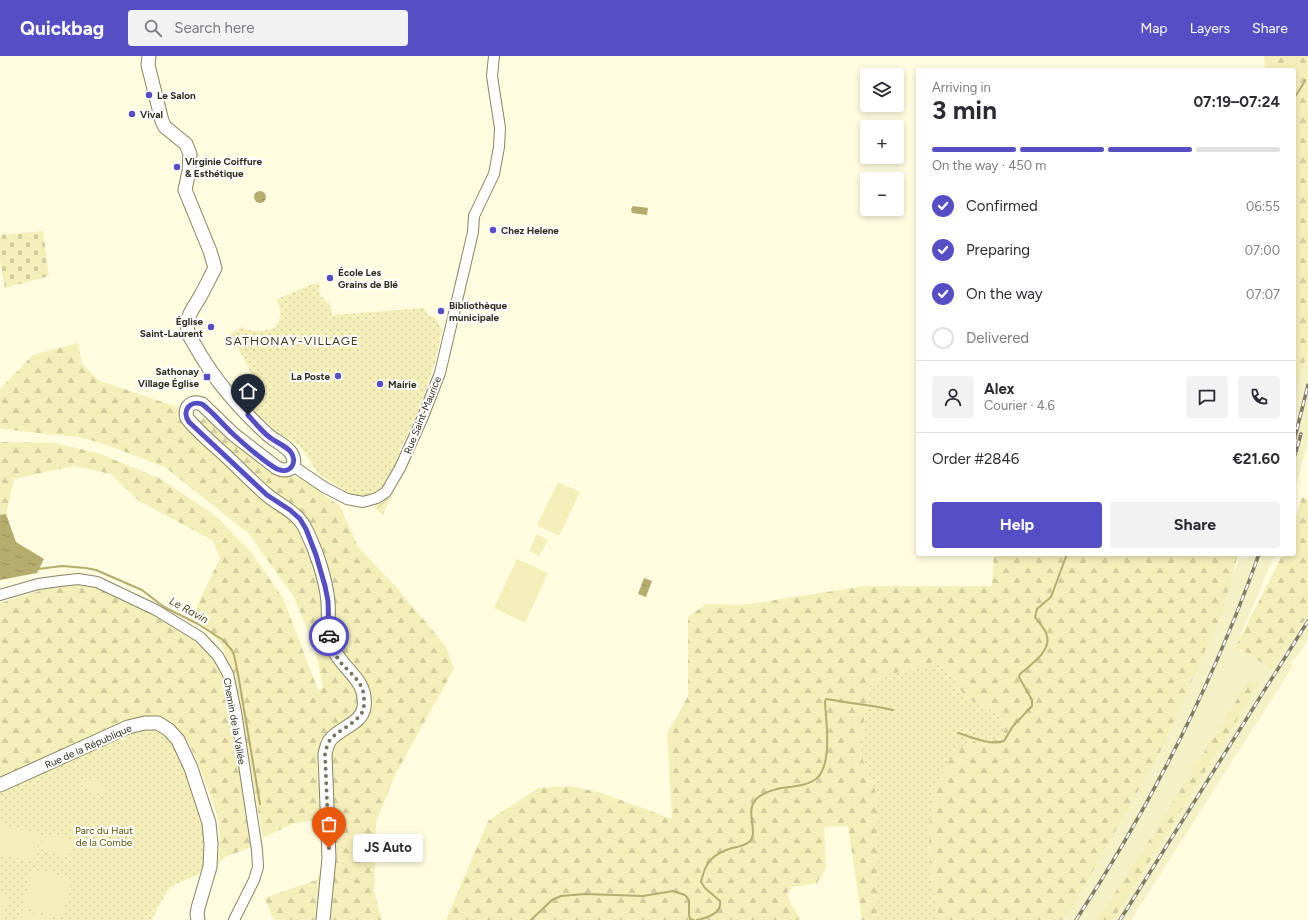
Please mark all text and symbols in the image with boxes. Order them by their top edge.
search box [128,10,408,46]
text: Quickbag [20,17,104,40]
icon: search [142,17,164,39]
text: Search here [174,19,254,37]
text: Map [1140,20,1168,37]
text: Layers [1190,20,1230,37]
text: Share [1252,20,1288,37]
map controls [860,68,904,216]
button: layers [860,68,904,112]
text: Arriving in [932,80,991,95]
place label: Le Salon [157,89,196,102]
marker: Le Salon [144,90,154,100]
text: 07:19–07:24 [1193,93,1280,111]
text: 3 min [932,94,997,126]
place label: Vival [140,108,163,121]
marker: Vival [127,109,137,119]
button: + [860,120,904,164]
place label: Virginie Coiffure & Esthétique [185,155,262,180]
text: On the way · 450 m [932,158,1046,173]
marker: Virginie Coiffure & Esthétique [172,162,182,172]
button: − [860,172,904,216]
icon: check [932,195,954,217]
text: Confirmed [966,197,1038,215]
text: 06:55 [1246,199,1280,214]
place label: Chez Helene [501,224,559,237]
marker: Chez Helene [488,225,498,235]
icon: check [932,239,954,261]
text: Preparing [966,241,1030,259]
text: 07:00 [1245,243,1280,258]
place label: École Les Grains de Blé [338,266,398,291]
marker: École Les Grains de Blé [325,273,335,283]
icon: check [932,283,954,305]
text: On the way [966,285,1043,303]
text: 07:07 [1246,287,1280,302]
place label: Bibliothèque municipale [449,299,507,324]
marker: Bibliothèque municipale [436,306,446,316]
place label: Église Saint-Laurent [140,315,203,340]
marker: Église Saint-Laurent [206,322,216,332]
text: Delivered [966,329,1029,347]
district label: SATHONAY-VILLAGE [225,334,359,348]
place label: Sathonay Village Église [138,365,199,390]
place label: La Poste [291,370,330,383]
marker: La Poste [333,371,343,381]
marker: Sathonay Village Église [202,372,212,382]
pin [231,374,265,415]
street label: Rue Saint-Maurice [401,374,444,456]
button: person [932,376,974,418]
button: chat [1186,376,1228,418]
button: phone [1238,376,1280,418]
place label: Mairie [388,378,417,391]
marker: Mairie [375,379,385,389]
icon: home [237,380,259,402]
text: Alex [984,380,1014,398]
text: Courier · 4.6 [984,398,1055,413]
text: Order #2846 [932,450,1019,468]
text: €21.60 [1232,450,1280,468]
button: Help [932,502,1102,548]
button: Share [1110,502,1280,548]
water label: Le Ravin [167,595,210,626]
courier [309,616,349,656]
icon: car [318,625,340,647]
street label: Chemin de la Vallée [220,677,249,766]
street label: Rue de la République [43,721,134,771]
pin [312,807,346,848]
icon: bag [318,813,340,835]
park label: Parc du Haut de la Combe [75,824,133,849]
callout: JS Auto [353,834,423,862]
text: JS Auto [364,840,412,855]

